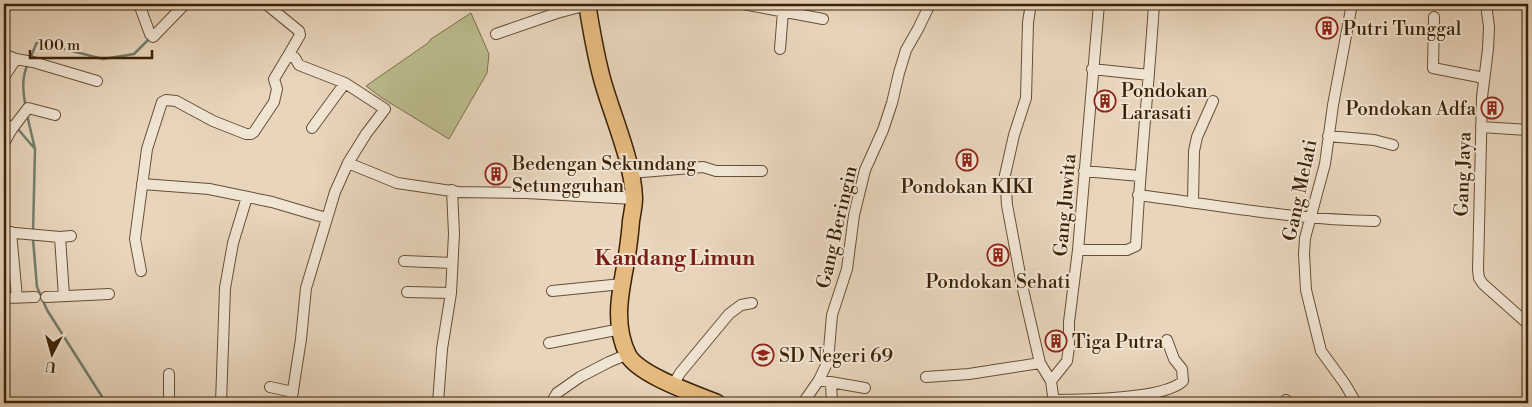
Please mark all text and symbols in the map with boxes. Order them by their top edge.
building icon: Putri Tunggal [1315,16,1339,40]
place label: Putri Tunggal [1343,17,1462,41]
scale bar [30,28,152,60]
text: 100 m [38,36,80,55]
place label: Pondokan Larasati [1121,79,1208,125]
building icon: Pondokan Larasati [1093,89,1117,113]
building icon: Pondokan Adfa [1480,96,1504,120]
place label: Pondokan Adfa [1345,97,1476,121]
street label: Gang Jaya [1450,131,1476,217]
street label: Gang Melati [1277,137,1322,243]
building icon: Pondokan KIKI [955,148,979,172]
place label: Bedengan Sekundang Setungguhan [511,152,696,198]
street label: Gang Juwita [1049,152,1081,258]
building icon: Bedengan Sekundang Setungguhan [484,162,508,186]
street label: Gang Beringin [811,163,863,291]
place label: Pondokan KIKI [901,175,1033,199]
building icon: Pondokan Sehati [986,243,1010,267]
district label: Kandang Limun [595,246,755,272]
place label: Pondokan Sehati [926,270,1071,294]
building icon: Tiga Putra [1044,329,1068,353]
north arrow [28,330,78,380]
place label: Tiga Putra [1072,330,1164,354]
school or university icon: SD Negeri 69 [751,343,775,367]
place label: SD Negeri 69 [779,344,893,368]
text: U [44,356,57,375]

